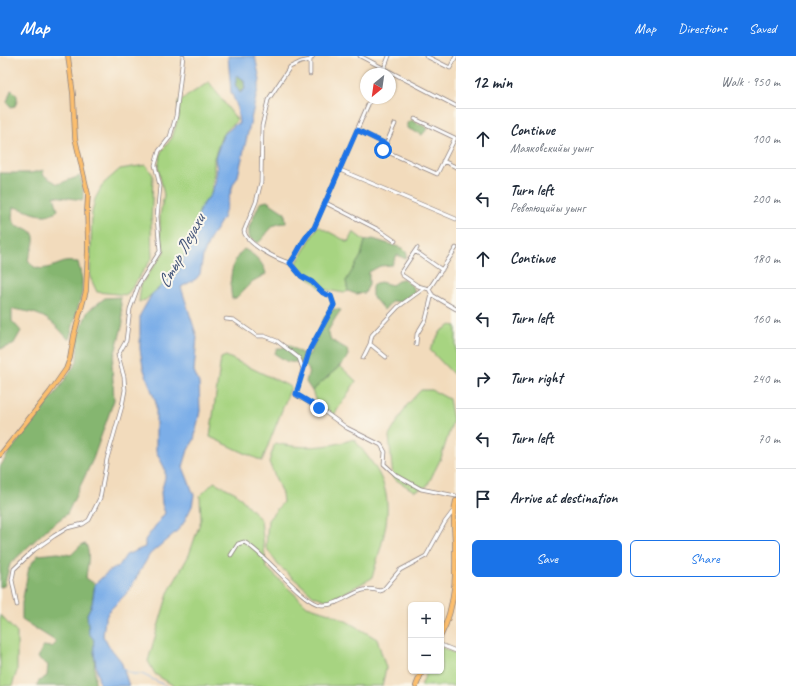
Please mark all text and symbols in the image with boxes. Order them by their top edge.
text: Map [20,16,50,40]
text: Map [635,20,656,37]
text: Directions [678,20,727,37]
text: Saved [749,20,776,37]
north arrow [360,68,396,104]
text: 12 min [472,72,512,93]
text: Walk · 950 m [721,74,780,90]
text: Continue [510,121,555,140]
icon: ahead [472,128,494,150]
text: 100 m [752,131,780,147]
text: Маяковскийы уынг [510,140,592,156]
route start [374,141,392,159]
text: Turn left [510,181,553,200]
icon: left [472,188,494,210]
text: 200 m [752,191,780,207]
text: Революцийы уынг [510,200,585,216]
water label: Стыр Леуахи [152,207,211,292]
icon: ahead [472,248,494,270]
text: Continue [510,249,555,268]
text: 180 m [752,251,780,267]
icon: left [472,308,494,330]
text: Turn left [510,309,553,328]
text: 160 m [752,311,780,327]
icon: right [472,368,494,390]
text: Turn right [510,369,563,388]
text: 240 m [752,371,780,387]
route end [310,399,328,417]
icon: left [472,428,494,450]
text: Turn left [510,429,553,448]
text: 70 m [758,431,780,447]
icon: arrive [472,488,494,510]
text: Arrive at destination [510,489,617,508]
button: Save [472,540,622,577]
button: Share [630,540,780,577]
map controls [408,602,444,674]
button: + [408,602,444,638]
button: − [408,638,444,674]

